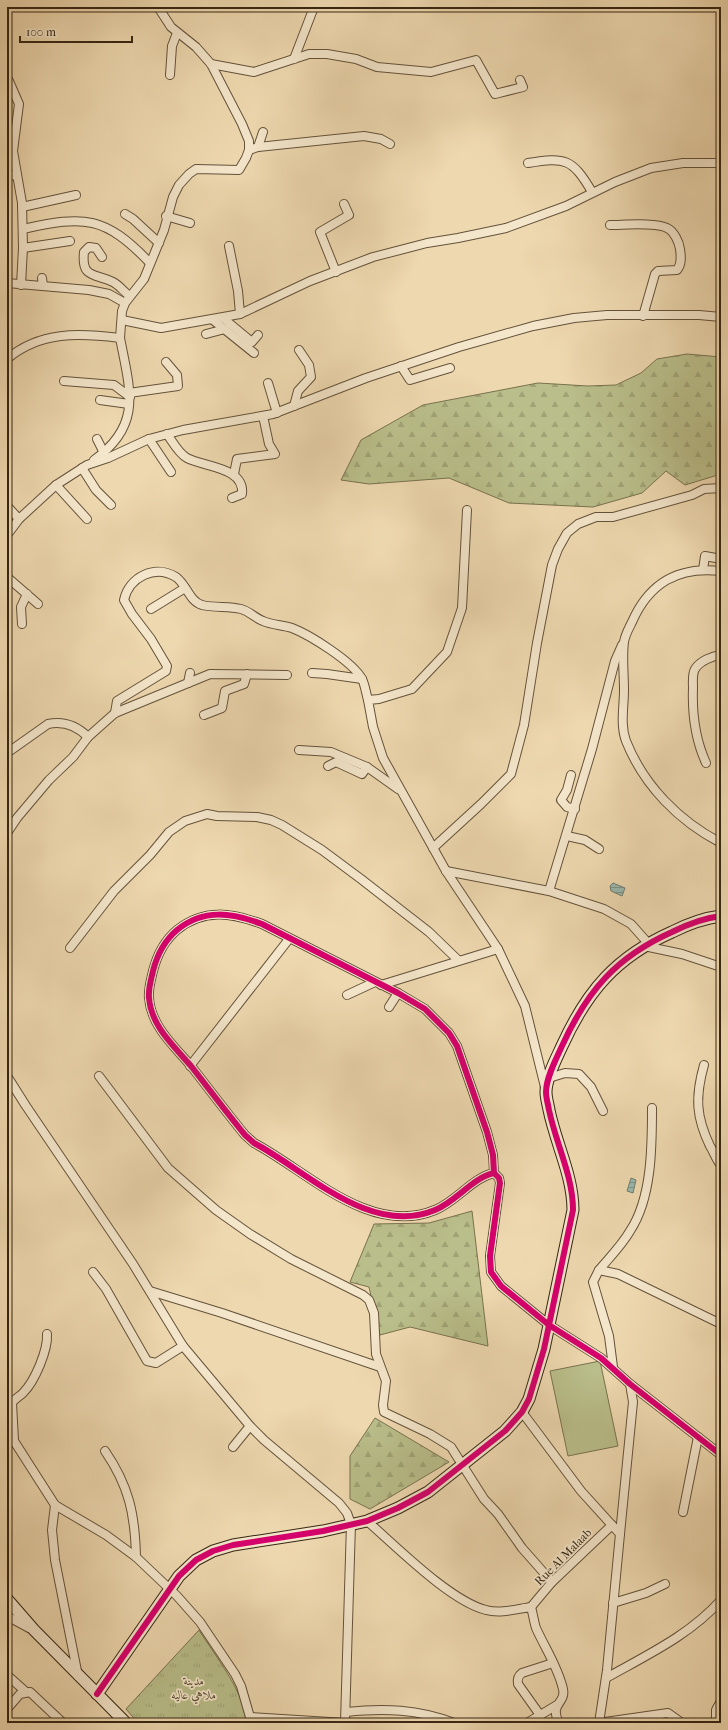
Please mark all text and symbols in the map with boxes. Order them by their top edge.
scale bar [20,18,132,44]
text: 100 m [26,25,56,39]
street label: Rue Al Malaab [532,1526,594,1588]
park label: مدينة ملاهي عاليه [172,1674,216,1705]

